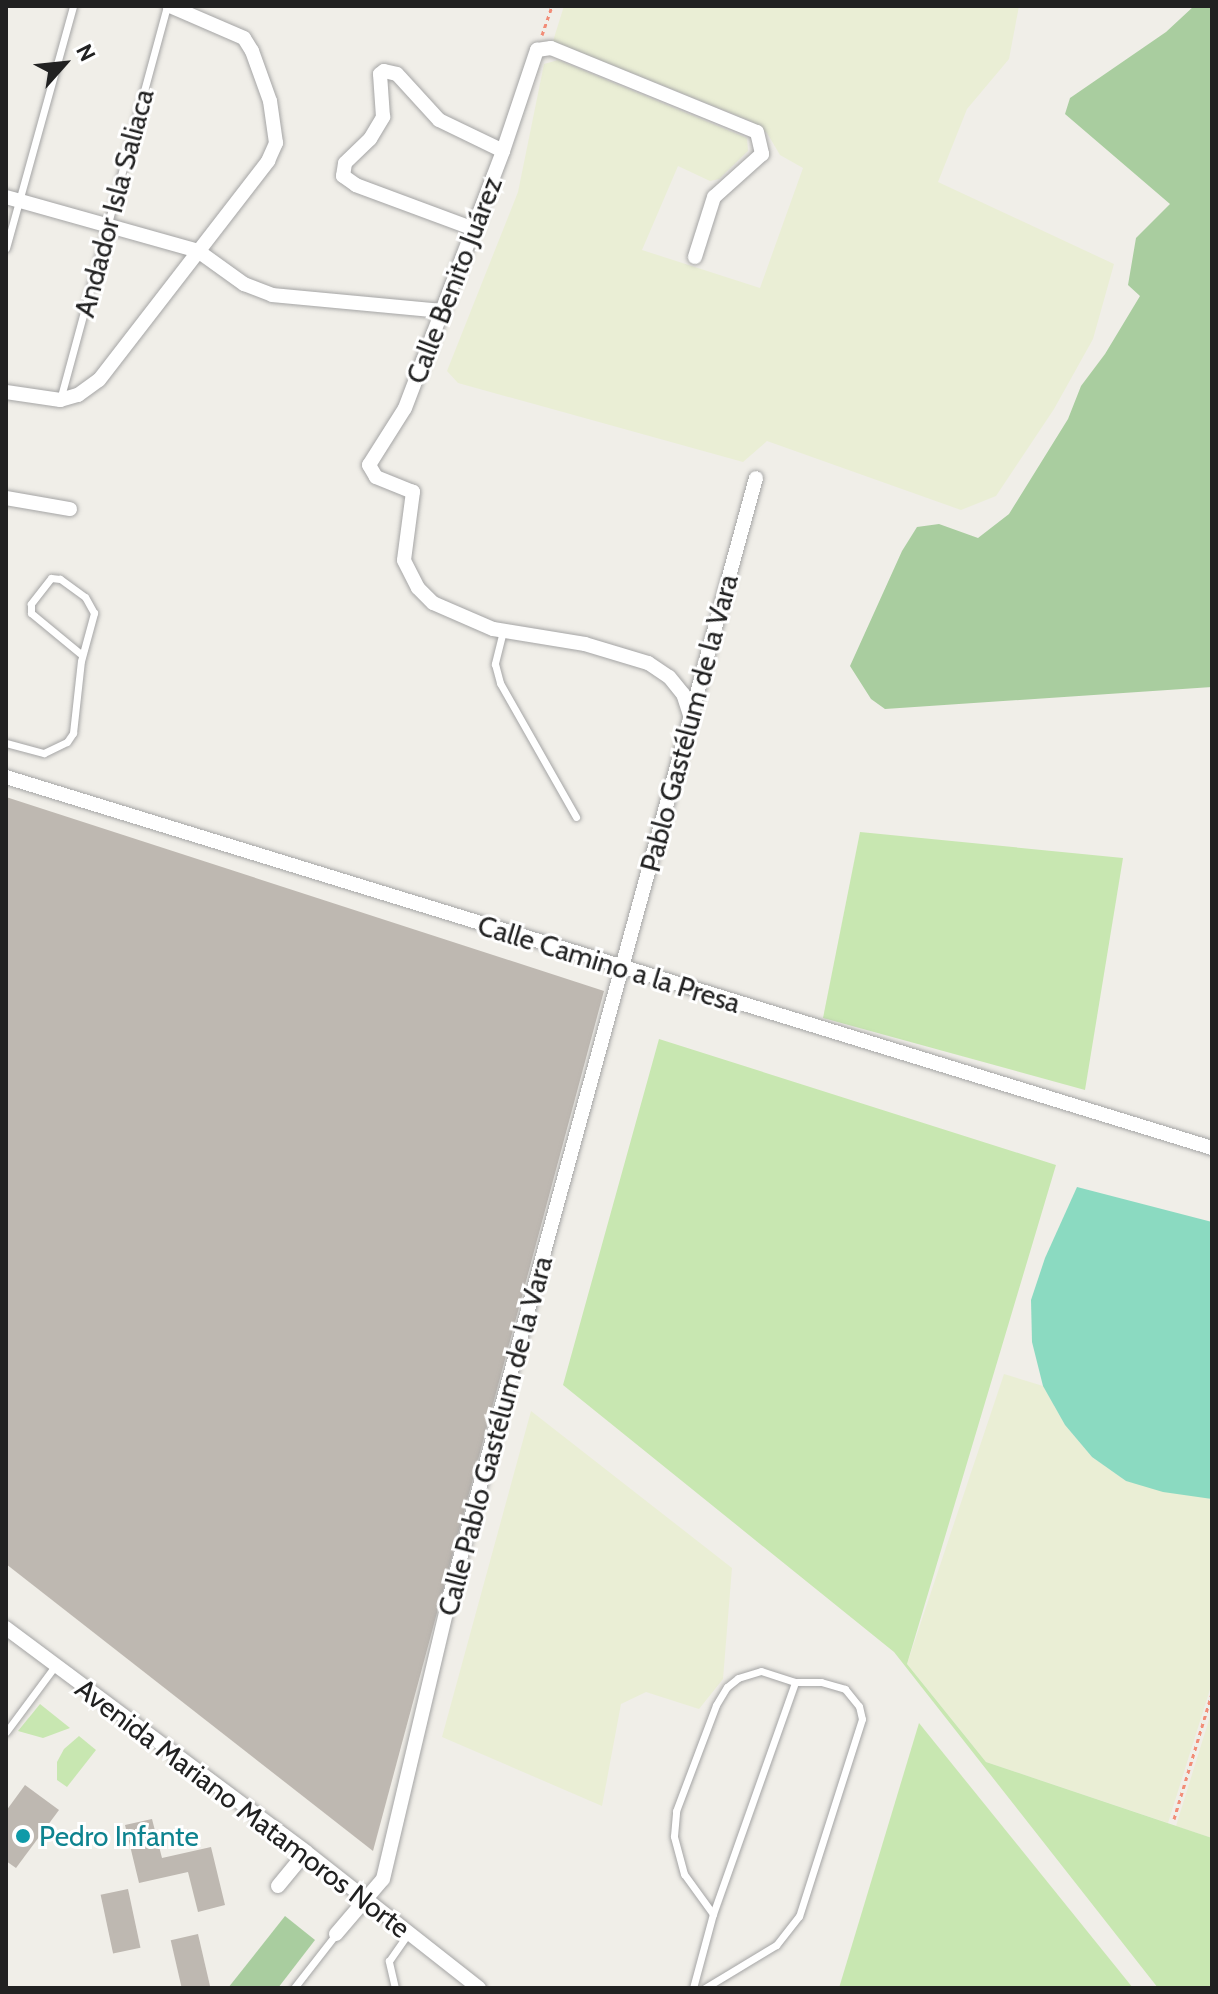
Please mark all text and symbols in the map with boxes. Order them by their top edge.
north arrow [24,24,104,104]
text: N [70,40,101,66]
street label: Andador Isla Saliaca [67,85,161,321]
street label: Calle Benito Juárez [399,172,509,388]
street label: Pablo Gastélum de la Vara [633,571,745,875]
street label: Calle Camino a la Presa [474,908,744,1020]
street label: Calle Pablo Gastélum de la Vara [431,1253,559,1619]
street label: Avenida Mariano Matamoros Norte [69,1671,417,1945]
place label: Pedro Infante [39,1819,199,1853]
marker: Pedro Infante [14,1827,32,1845]

